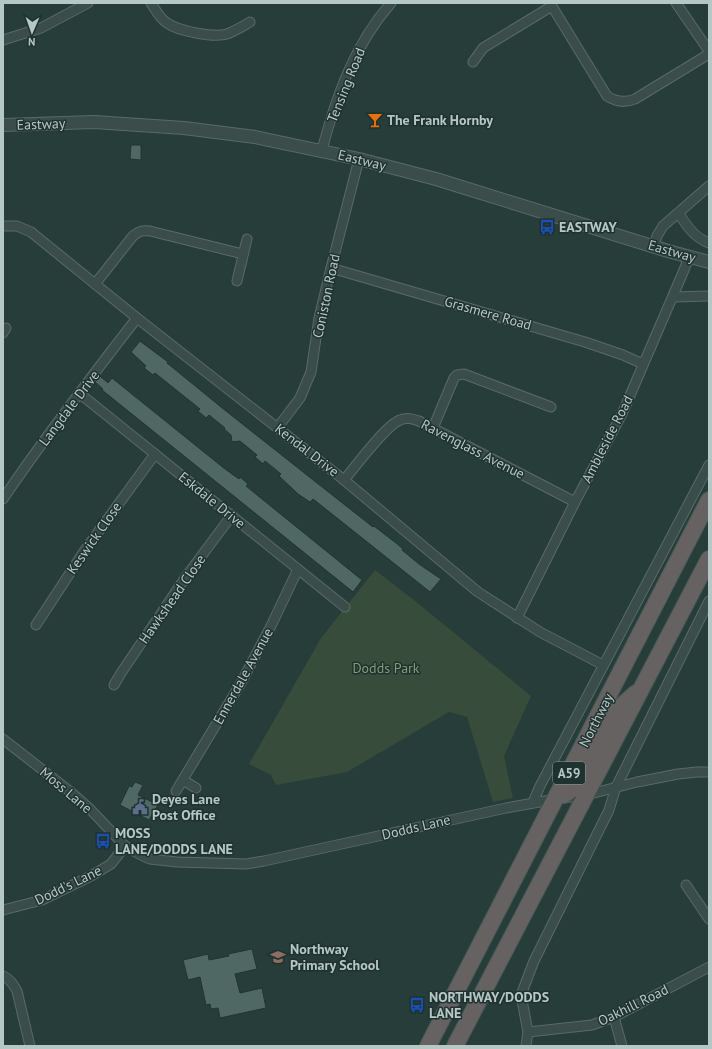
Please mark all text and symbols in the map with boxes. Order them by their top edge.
north arrow [12,12,52,52]
text: N [28,35,36,49]
street label: Tensing Road [323,45,369,125]
bar icon: The Frank Hornby [366,111,384,129]
place label: The Frank Hornby [387,111,493,129]
street label: Eastway [16,114,66,134]
street label: Eastway [336,145,388,175]
bus stop icon: EASTWAY [538,218,556,236]
place label: EASTWAY [559,218,617,236]
street label: Eastway [646,236,698,267]
street label: Coniston Road [308,252,344,340]
street label: Grasmere Road [442,292,534,334]
street label: Langdale Drive [35,367,103,449]
street label: Ambleside Road [577,392,637,486]
street label: Ravenglass Avenue [418,415,528,483]
street label: Kendal Drive [271,419,343,481]
street label: Eskdale Drive [175,468,249,532]
street label: Keswick Close [63,498,125,578]
street label: Hawkshead Close [135,551,209,647]
street label: Ennerdale Avenue [209,625,277,727]
park label: Dodds Park [352,659,420,677]
street label: Northway [575,690,617,750]
road number: A59 [553,762,585,784]
street label: Moss Lane [36,763,96,817]
place label: Deyes Lane Post Office [152,790,220,824]
public building icon: Deyes Lane Post Office [131,798,149,816]
street label: Dodds Lane [380,810,452,844]
place label: MOSS LANE/DODDS LANE [115,824,233,858]
bus stop icon: MOSS LANE/DODDS LANE [94,832,112,850]
street label: Dodd's Lane [32,861,104,909]
place label: Northway Primary School [290,940,380,974]
school or university icon: Northway Primary School [269,948,287,966]
street label: Oakhill Road [595,980,671,1030]
place label: NORTHWAY/DODDS LANE [429,988,549,1022]
bus stop icon: NORTHWAY/DODDS LANE [408,996,426,1014]

